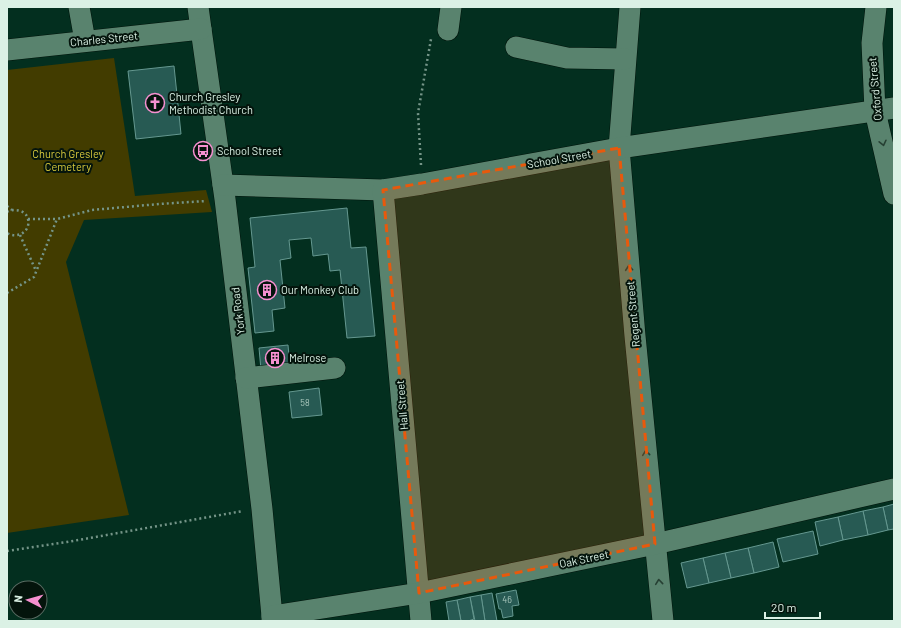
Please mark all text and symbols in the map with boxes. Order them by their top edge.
street label: Charles Street [69,28,138,49]
street label: Oxford Street [865,57,884,121]
place label: Church Gresley Methodist Church [169,90,253,116]
church icon: Church Gresley Methodist Church [144,92,166,114]
bus stop icon: School Street [192,140,214,162]
one-way arrow [878,140,886,146]
place label: School Street [217,144,282,157]
street label: School Street [526,146,592,171]
park label: Church Gresley Cemetery [32,147,104,173]
one-way arrow [625,265,634,271]
building icon: Our Monkey Club [256,279,278,301]
street label: Regent Street [623,280,642,348]
place label: Our Monkey Club [281,283,359,296]
street label: York Road [228,287,247,335]
building icon: Melrose [264,347,286,369]
place label: Melrose [289,351,326,364]
street label: Hall Street [393,380,410,431]
house number: 58 [300,397,310,408]
one-way arrow [642,450,651,456]
street label: Oak Street [558,547,610,570]
one-way arrow [655,579,664,585]
north arrow [8,580,48,620]
house number: 46 [502,594,512,605]
scale bar [765,594,820,620]
text: N [11,595,24,603]
text: 20 m [771,600,797,614]

